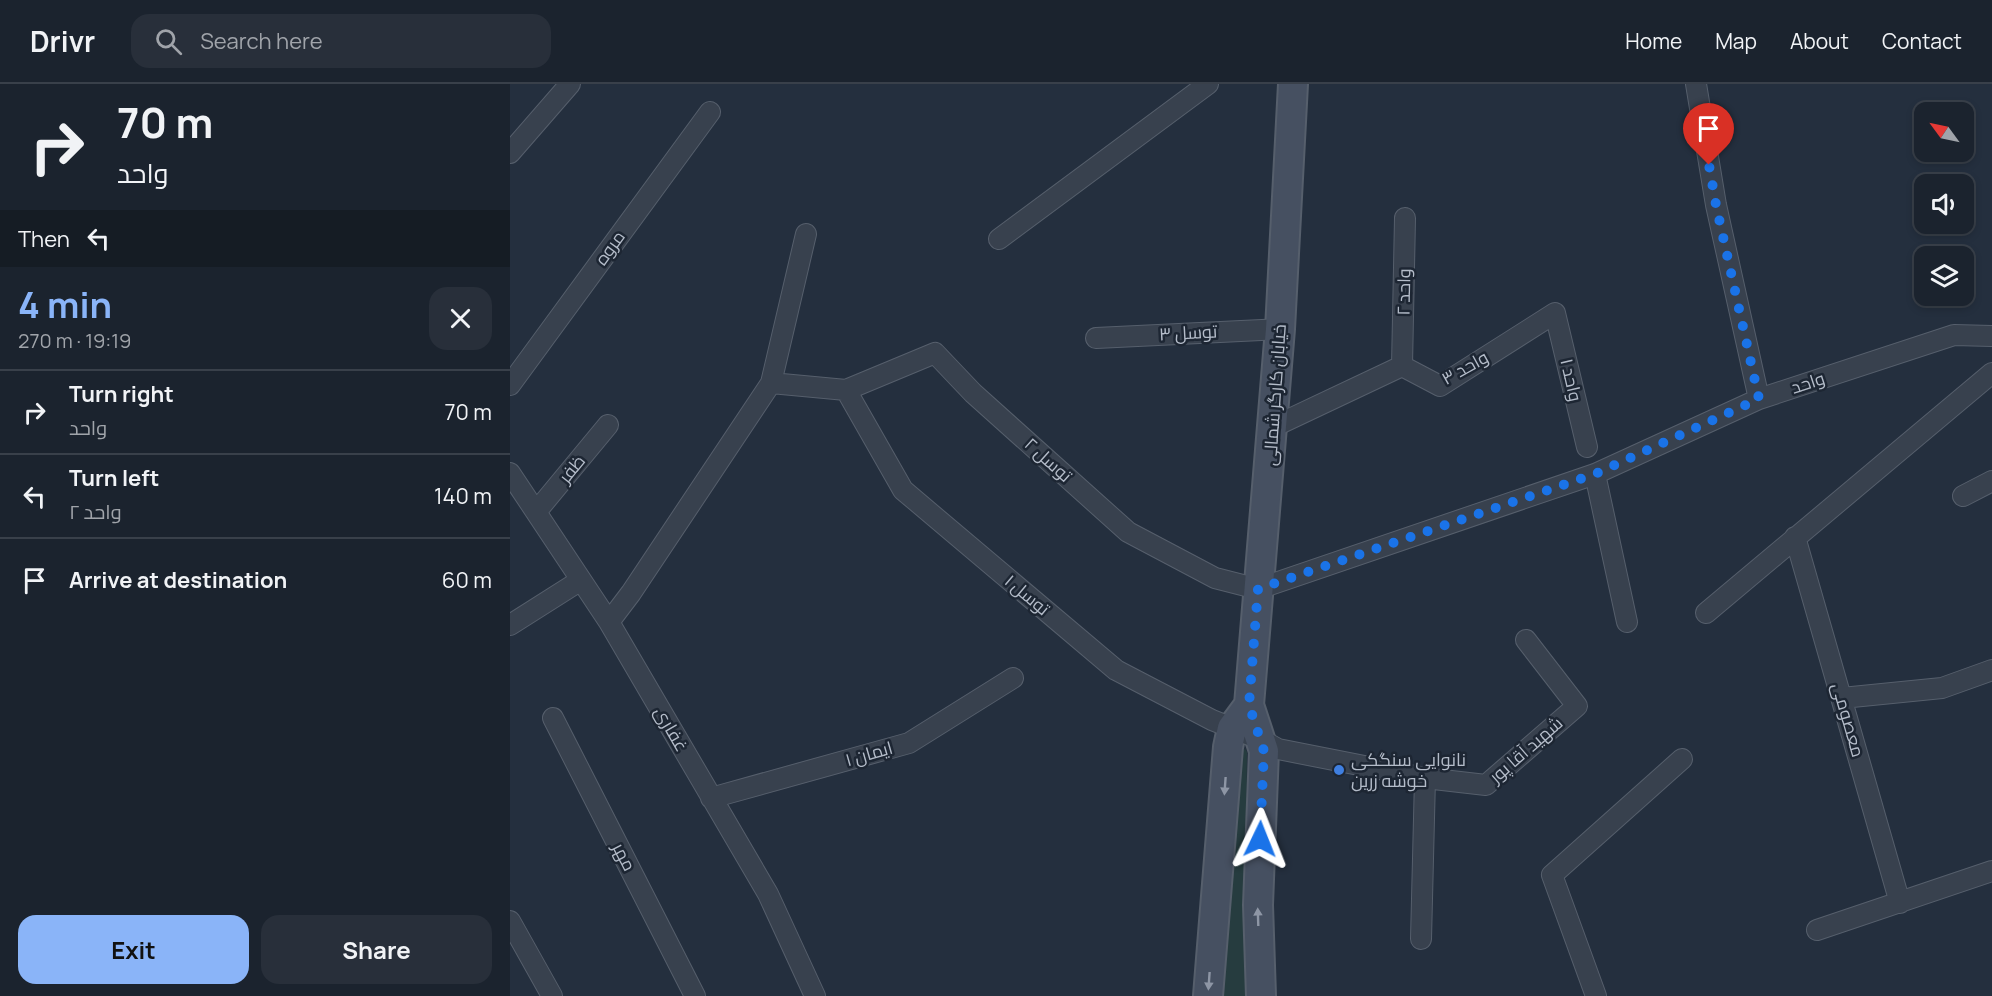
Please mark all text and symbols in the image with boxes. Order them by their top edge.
search box [131,14,551,68]
text: Drivr [30,22,95,60]
icon: search [152,25,185,58]
text: Search here [200,26,323,56]
text: Home [1625,27,1682,55]
text: Map [1715,27,1757,55]
text: About [1790,27,1849,55]
text: Contact [1882,27,1962,55]
text: 70 m [117,93,213,151]
north arrow [1914,102,1974,162]
map controls [1914,102,1974,306]
pin [1683,103,1734,165]
icon: right [18,108,96,186]
icon: arrive [1692,112,1725,145]
text: واحد [117,154,168,191]
button: sound [1914,174,1974,234]
icon: left [82,222,115,255]
text: Then [18,224,70,254]
street label: مروه [589,225,630,270]
button: layers [1914,246,1974,306]
street label: واحد ۲ [1391,268,1415,316]
text: 4 min [18,280,112,329]
button: close [429,287,492,350]
street label: توسل ۳ [1158,318,1218,346]
street label: خیابان کارگر شمالی [1257,323,1291,467]
text: 270 m · 19:19 [18,327,132,354]
street label: واحد ۳ [1437,344,1492,390]
street label: واحد ۱ [1555,356,1589,404]
street label: واحد [1788,365,1828,399]
text: Turn right [69,379,174,409]
icon: right [18,396,51,429]
text: 70 m [444,397,492,427]
text: واحد [69,414,107,441]
street label: توسل ۲ [1020,432,1078,487]
street label: ظفر [552,449,590,488]
text: Turn left [69,463,159,493]
icon: left [18,480,51,513]
text: 140 m [434,481,492,511]
text: واحد ۲ [69,498,122,525]
icon: arrive [18,564,51,597]
text: Arrive at destination [69,565,287,595]
text: 60 m [442,565,492,595]
street label: توسل ۱ [1000,568,1055,620]
street label: معصومی [1827,680,1871,760]
street label: غفاری [649,702,694,755]
street label: شهید آقا پور [1483,711,1568,789]
street label: ایمان ۱ [842,735,895,771]
place label: نانوایی سنگکی خوشه زرین [1351,747,1466,792]
marker: نانوایی سنگکی خوشه زرین [1332,763,1346,777]
one-way arrow [1220,777,1230,796]
position arrow [1228,807,1292,871]
street label: مهر [607,837,642,875]
one-way arrow [1254,907,1263,926]
button: Exit [18,915,249,984]
button: Share [261,915,492,984]
one-way arrow [1205,971,1214,990]

